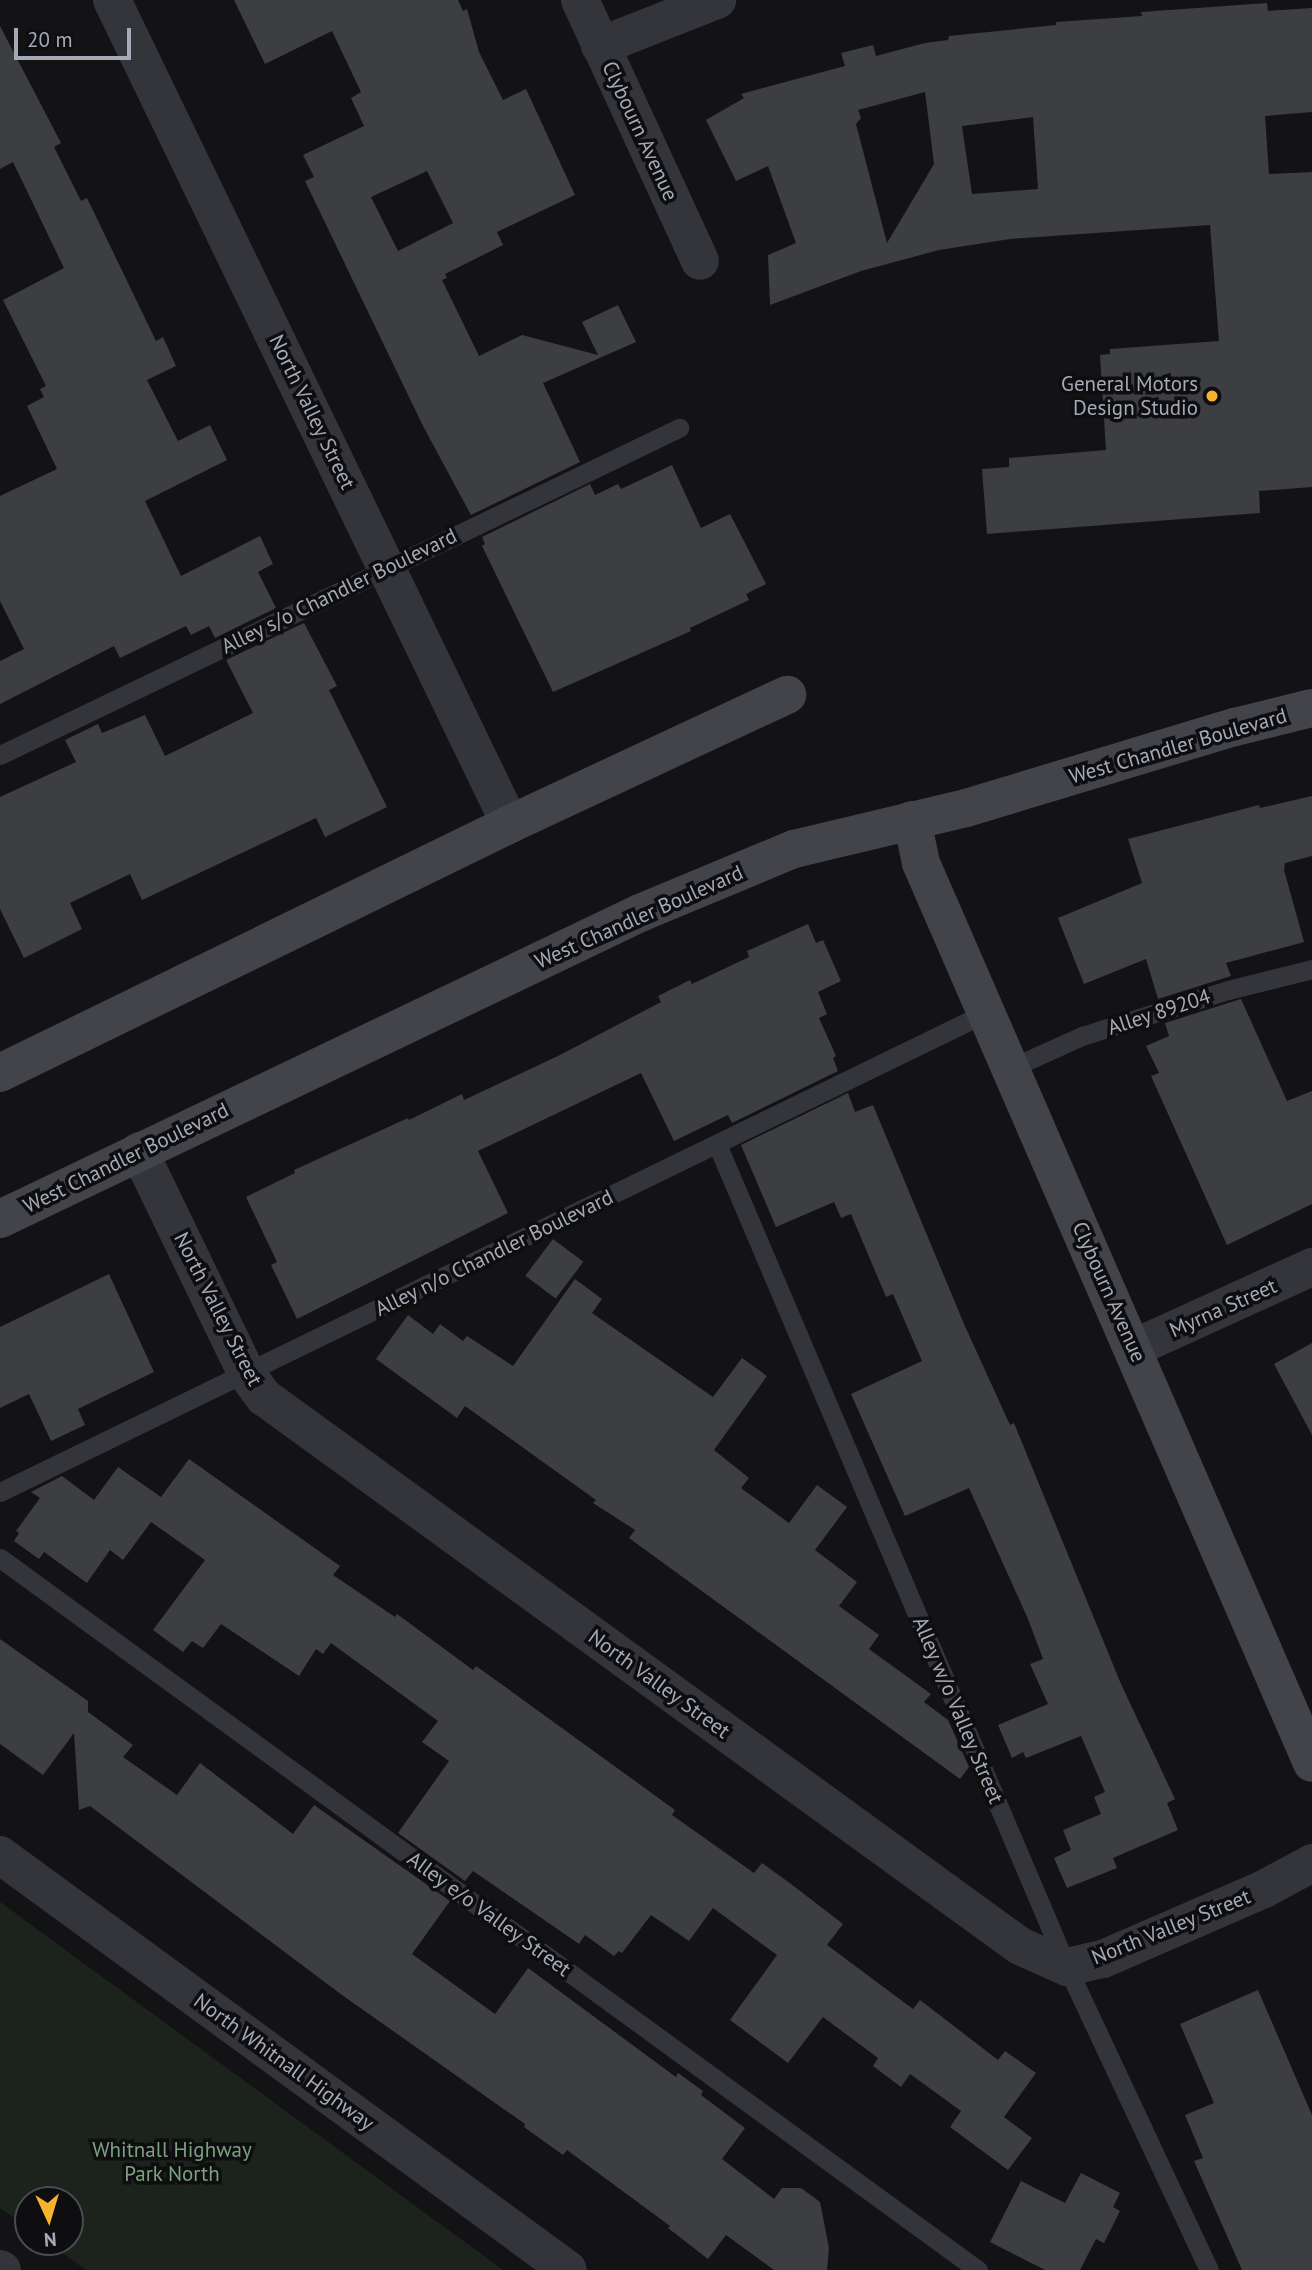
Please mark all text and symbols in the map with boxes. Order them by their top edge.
scale bar [18,14,135,58]
text: 20 m [27,26,73,53]
street label: Clybourn Avenue [597,57,683,205]
street label: North Valley Street [263,330,361,494]
place label: General Motors Design Studio [1061,371,1198,421]
marker: General Motors Design Studio [1204,388,1220,404]
street label: Alley s/o Chandler Boulevard [217,523,461,659]
street label: West Chandler Boulevard [1066,703,1290,789]
street label: West Chandler Boulevard [531,860,747,974]
street label: Alley 89204 [1104,983,1214,1041]
street label: West Chandler Boulevard [19,1097,233,1219]
street label: Alley n/o Chandler Boulevard [371,1184,617,1322]
street label: Clybourn Avenue [1067,1218,1151,1366]
street label: North Valley Street [168,1227,268,1391]
street label: Myrna Street [1165,1273,1281,1343]
street label: Alley w/o Valley Street [907,1612,1009,1808]
street label: North Valley Street [583,1624,735,1744]
street label: Alley e/o Valley Street [402,1846,576,1982]
street label: North Valley Street [1087,1883,1255,1971]
street label: North Whitnall Highway [189,1988,379,2136]
park label: Whitnall Highway Park North [92,2137,252,2187]
north arrow [14,2186,84,2256]
text: N [43,2228,57,2252]

